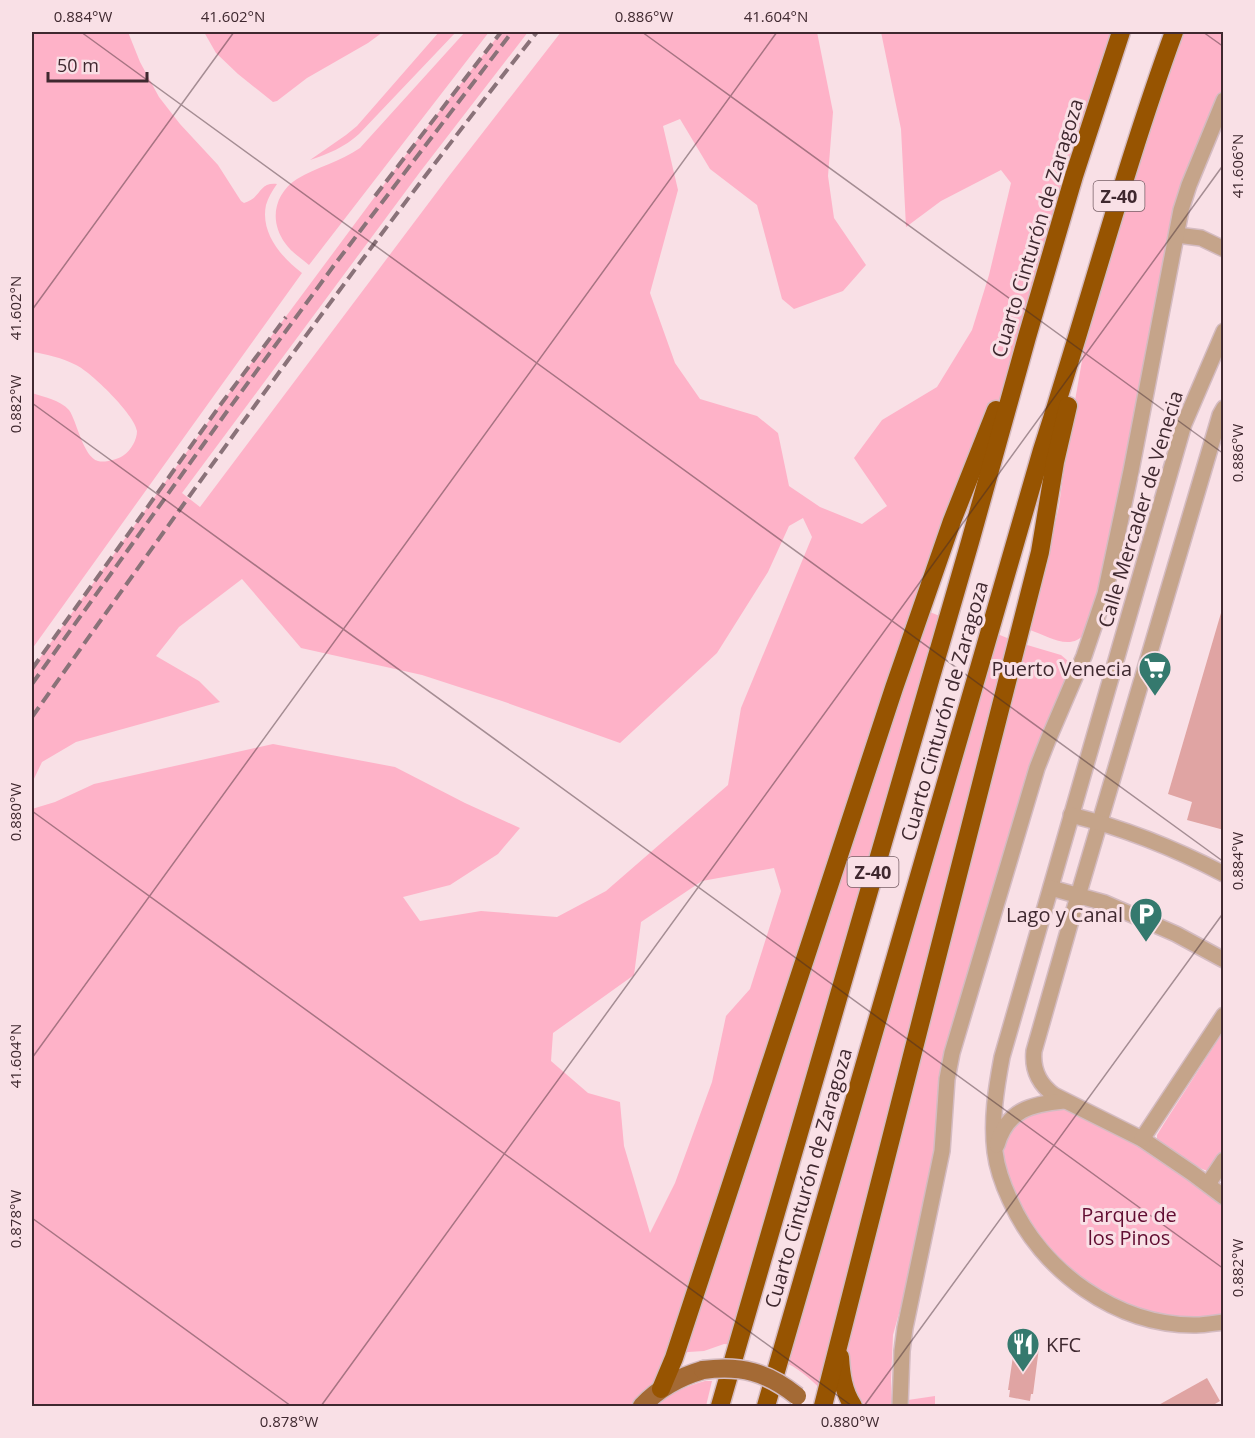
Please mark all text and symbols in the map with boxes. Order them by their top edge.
text: 0.884°W [54,6,112,26]
text: 41.602°N [201,6,265,26]
text: 0.886°W [615,6,673,26]
text: 41.604°N [744,6,808,26]
scale bar [48,45,147,83]
text: 50 m [57,53,99,77]
street label: Cuarto Cinturón de Zaragoza [985,95,1089,361]
text: 41.606°N [1227,134,1247,198]
road number: Z-40 [1094,181,1144,211]
text: 41.602°N [5,276,25,340]
text: 0.882°W [5,375,25,433]
street label: Calle Mercader de Venecia [1091,387,1189,631]
text: 0.886°W [1227,424,1247,482]
street label: Cuarto Cinturón de Zaragoza [894,578,994,844]
supermarket icon: Puerto Venecia [1137,650,1173,697]
place label: Puerto Venecia [992,655,1132,682]
text: 0.880°W [5,783,25,841]
text: 0.884°W [1227,832,1247,890]
road number: Z-40 [848,857,898,887]
parking icon: Lago y Canal [1128,896,1164,943]
place label: Lago y Canal [1006,901,1123,928]
text: 41.604°N [5,1024,25,1088]
street label: Cuarto Cinturón de Zaragoza [758,1045,858,1311]
text: 0.878°W [5,1190,25,1248]
park label: Parque de los Pinos [1081,1201,1177,1251]
text: 0.882°W [1227,1239,1247,1297]
restaurant icon: KFC [1005,1326,1041,1373]
place label: KFC [1046,1331,1081,1358]
text: 0.878°W [260,1411,318,1431]
text: 0.880°W [821,1411,879,1431]

